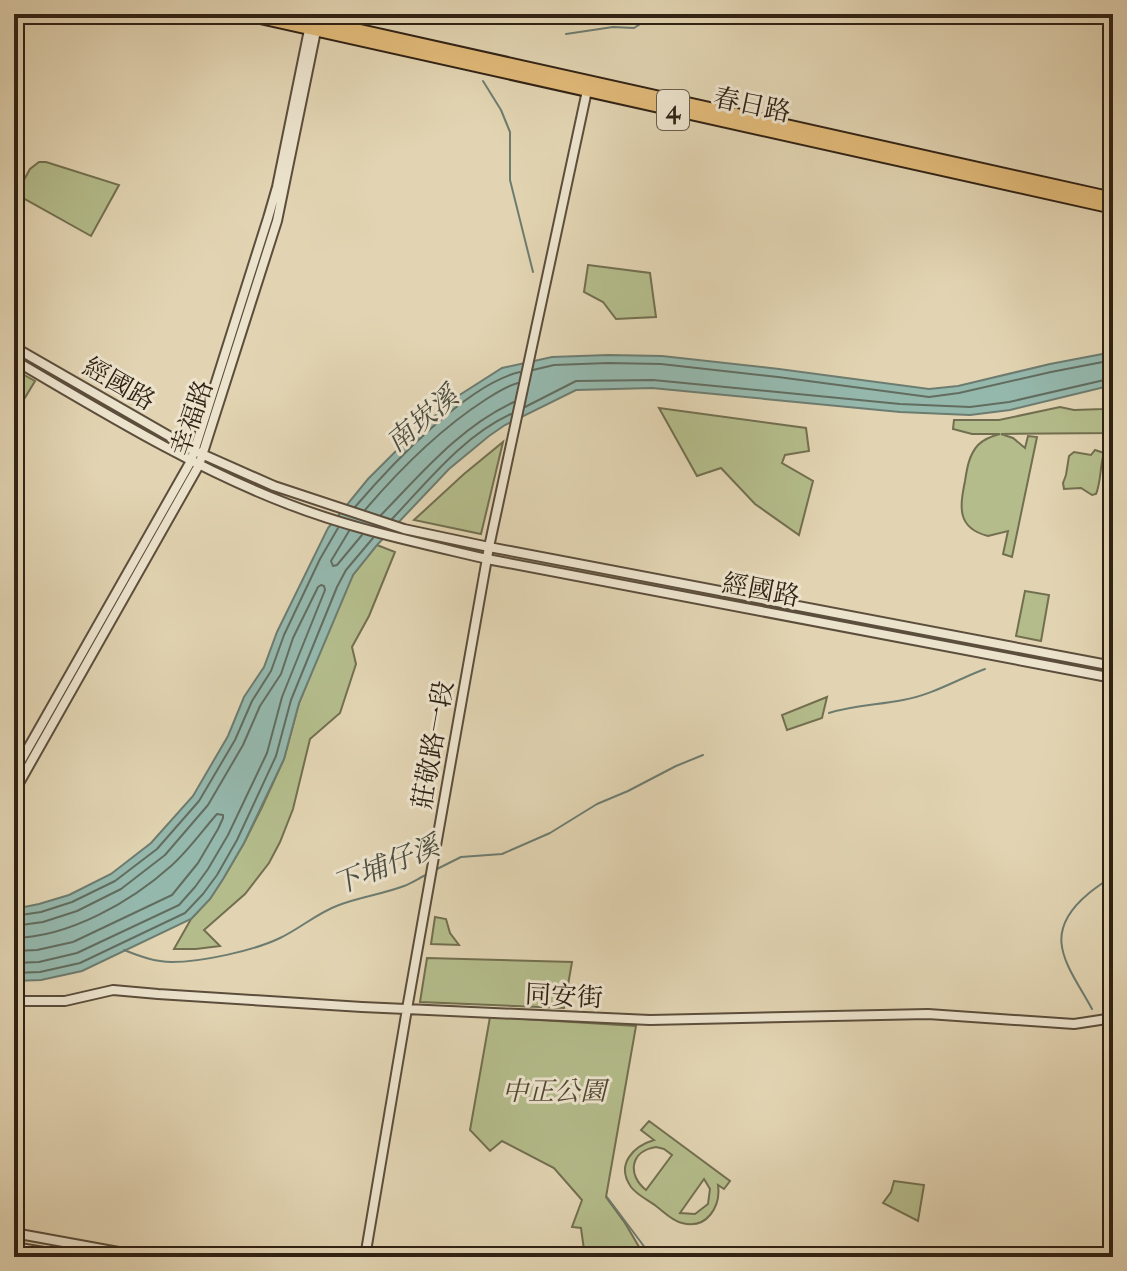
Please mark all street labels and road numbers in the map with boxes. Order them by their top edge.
street label: 春日路 [711,82,793,128]
road number: 4 [657,90,689,130]
street label: 經國路 [77,351,161,417]
street label: 幸福路 [165,376,219,460]
street label: 經國路 [720,567,802,613]
street label: 莊敬路一段 [406,678,460,812]
street label: 同安街 [524,978,604,1014]

